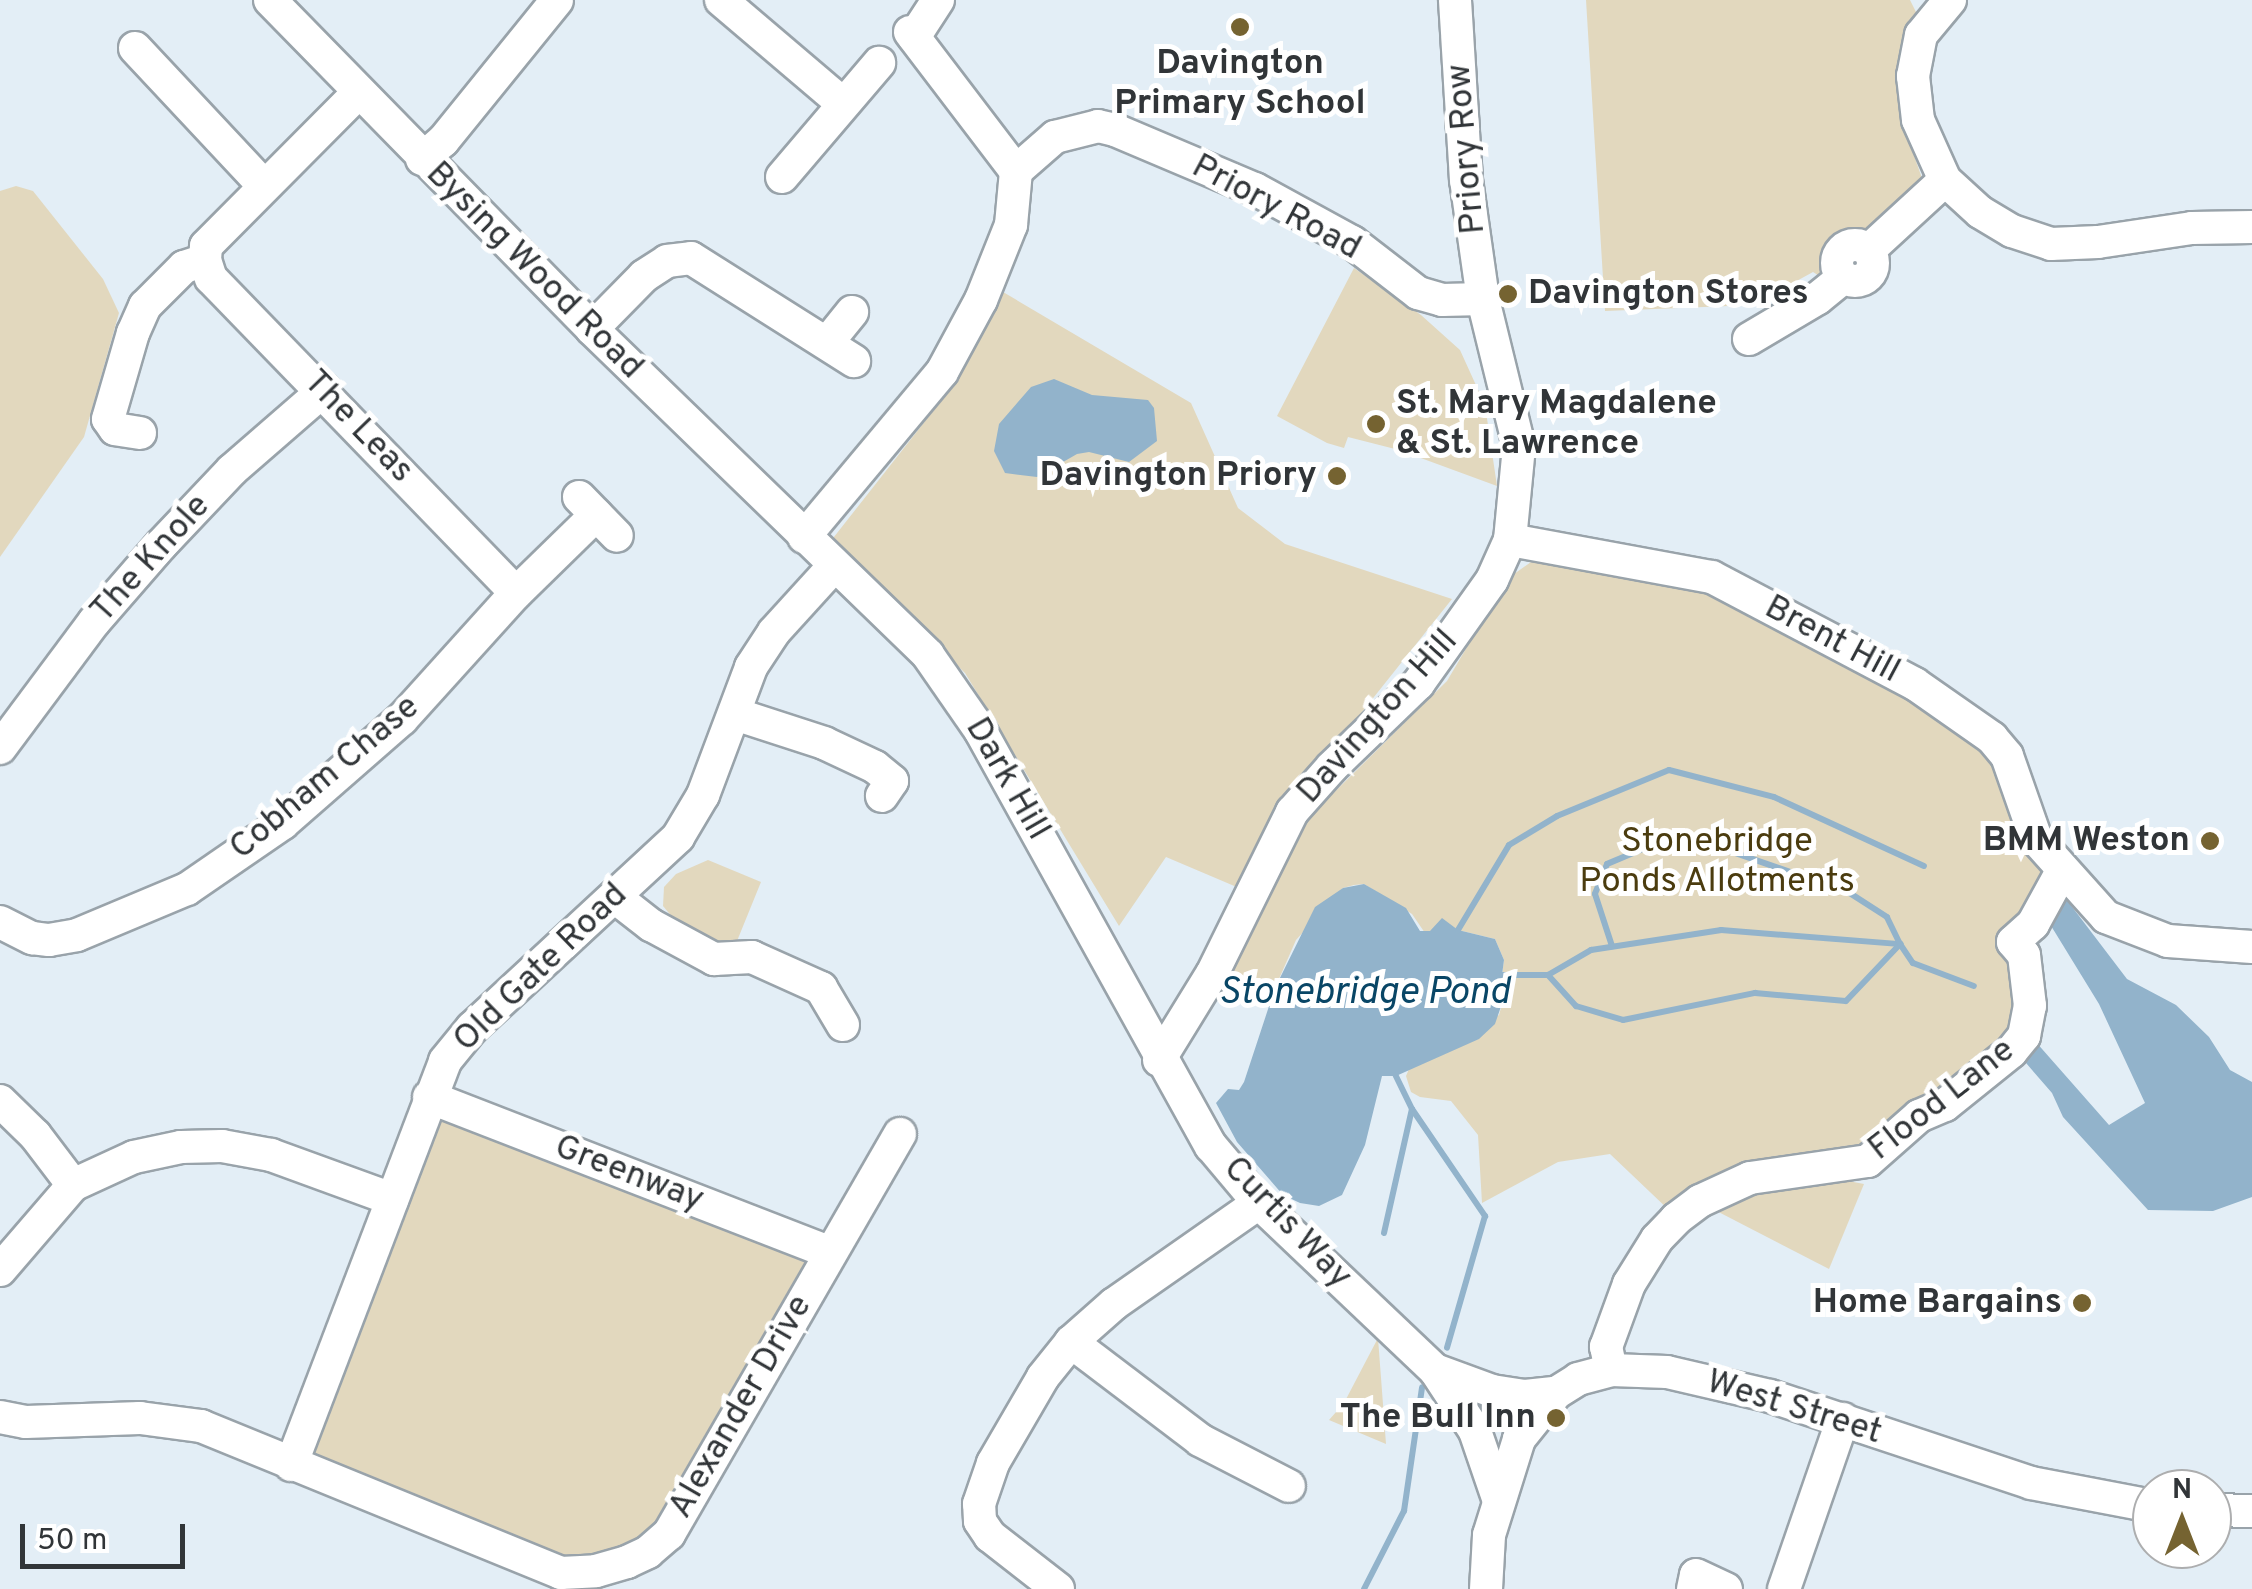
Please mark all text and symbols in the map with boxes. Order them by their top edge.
marker: Davington Primary School [1229,16,1251,38]
place label: Davington Primary School [1114,43,1366,125]
street label: Priory Row [1439,62,1495,236]
street label: Priory Road [1184,146,1368,270]
street label: Bysing Wood Road [416,153,652,389]
place label: Davington Stores [1528,273,1809,315]
marker: Davington Stores [1497,283,1519,305]
street label: The Leas [294,362,422,492]
place label: St. Mary Magdalene & St. Lawrence [1396,383,1717,465]
marker: St. Mary Magdalene & St. Lawrence [1365,413,1387,435]
place label: Davington Priory [1040,455,1317,497]
marker: Davington Priory [1326,465,1348,487]
street label: The Knole [82,486,220,632]
street label: Brent Hill [1757,587,1907,693]
street label: Davington Hill [1289,621,1467,813]
street label: Cobham Chase [222,687,428,869]
street label: Dark Hill [955,710,1059,848]
place label: BMM Weston [1983,820,2190,862]
park label: Stonebridge Ponds Allotments [1578,821,1856,903]
marker: BMM Weston [2199,830,2221,852]
street label: Old Gate Road [445,875,637,1061]
water label: Stonebridge Pond [1218,971,1510,1017]
street label: Flood Lane [1860,1030,2024,1170]
street label: Greenway [548,1126,710,1222]
street label: Curtis Way [1213,1148,1361,1298]
place label: Home Bargains [1813,1282,2062,1324]
street label: Alexander Drive [660,1288,822,1526]
marker: Home Bargains [2071,1292,2093,1314]
street label: West Street [1701,1361,1887,1455]
place label: The Bull Inn [1340,1397,1536,1439]
marker: The Bull Inn [1545,1407,1567,1429]
north arrow [2132,1469,2232,1569]
text: N [2172,1473,2192,1509]
scale bar [25,1504,190,1566]
text: 50 m [37,1523,107,1560]

